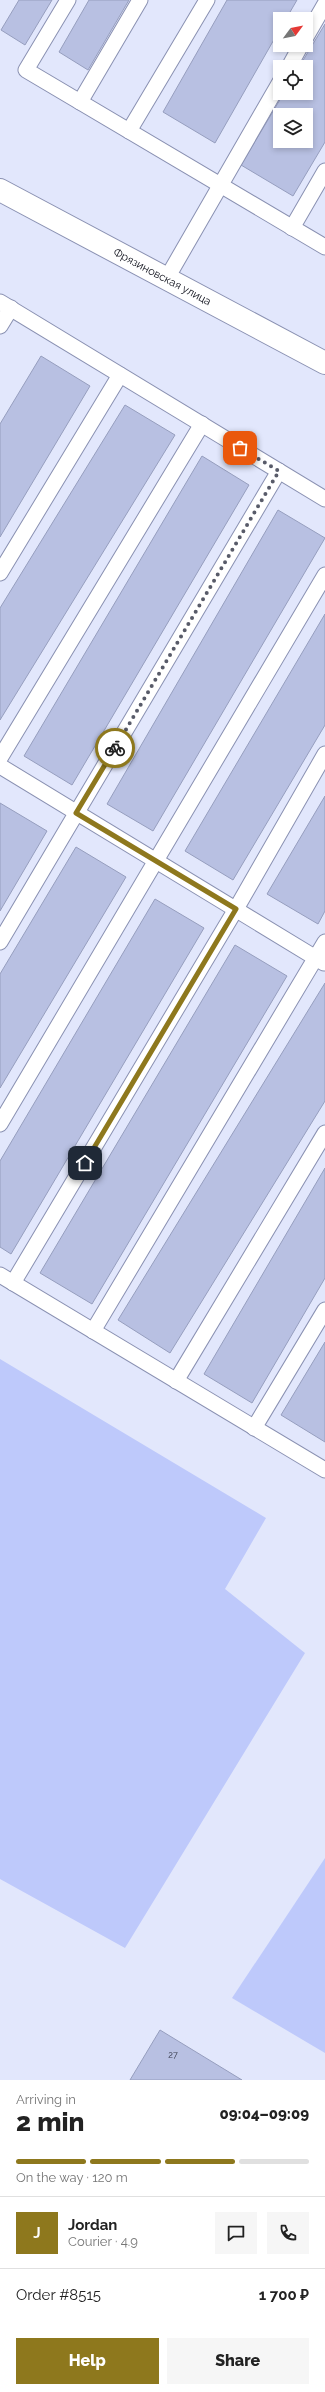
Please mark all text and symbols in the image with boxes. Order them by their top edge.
north arrow [273,12,313,52]
map controls [273,12,313,148]
button: locate [273,60,313,100]
button: layers [273,108,313,148]
street label: Фрязиновская улица [111,246,213,308]
pin [223,431,257,465]
icon: bag [229,437,251,459]
courier [95,728,135,768]
icon: bike [104,737,126,759]
pin [68,1146,102,1180]
icon: home [74,1152,96,1174]
house number: 27 [168,2050,178,2060]
text: Arriving in [16,2092,76,2107]
text: 09:04–09:09 [220,2105,309,2123]
text: 2 min [16,2107,84,2137]
text: On the way · 120 m [16,2170,128,2185]
button: chat [215,2212,257,2254]
button: phone [267,2212,309,2254]
text: Jordan [68,2216,117,2234]
text: J [33,2224,41,2242]
text: Courier · 4.9 [68,2234,138,2249]
text: Order #8515 [16,2286,101,2304]
text: 1 700 ₽ [259,2286,309,2304]
button: Help [16,2338,159,2384]
button: Share [167,2338,309,2384]

